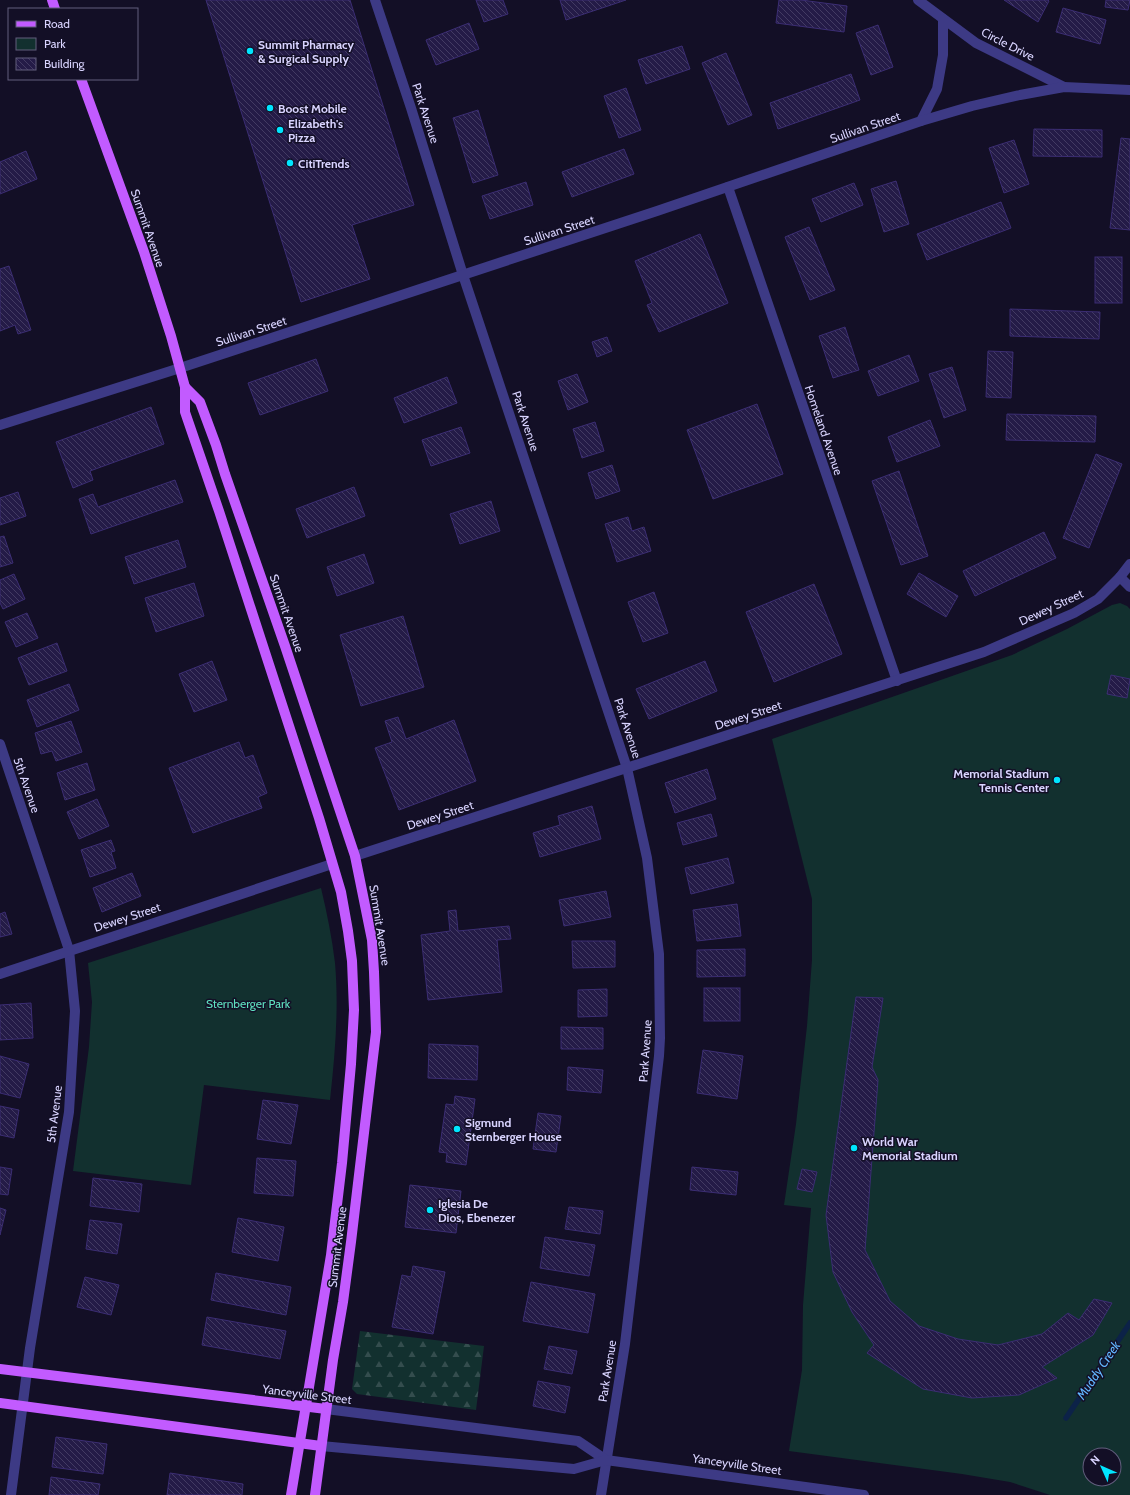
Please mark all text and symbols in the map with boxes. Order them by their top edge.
legend [8,8,138,80]
text: Road [44,16,70,31]
street label: Circle Drive [979,24,1037,64]
text: Park [44,36,66,51]
place label: Summit Pharmacy & Surgical Supply [258,37,355,66]
marker: Summit Pharmacy & Surgical Supply [245,46,255,56]
text: Building [44,56,86,71]
street label: Park Avenue [409,81,443,145]
place label: Boost Mobile [278,101,347,116]
marker: Boost Mobile [265,103,275,113]
street label: Sullivan Street [828,108,902,146]
place label: Elizabeth's Pizza [288,116,343,145]
marker: Elizabeth's Pizza [275,125,285,135]
place label: CitiTrends [298,156,350,171]
marker: CitiTrends [285,158,295,168]
street label: Summit Avenue [128,187,168,269]
street label: Sullivan Street [522,212,596,248]
street label: Sullivan Street [214,313,288,349]
street label: Homeland Avenue [802,383,846,477]
street label: Park Avenue [509,389,543,453]
street label: Summit Avenue [267,572,307,654]
street label: Dewey Street [1017,586,1085,628]
street label: Park Avenue [611,696,645,760]
street label: Dewey Street [713,697,783,733]
street label: 5th Avenue [11,755,43,815]
place label: Memorial Stadium Tennis Center [953,766,1049,795]
marker: Memorial Stadium Tennis Center [1052,775,1062,785]
street label: Dewey Street [405,797,475,833]
street label: Summit Avenue [366,884,394,966]
street label: Dewey Street [92,899,162,935]
park label: Sternberger Park [206,996,291,1011]
street label: Park Avenue [635,1019,655,1083]
street label: 5th Avenue [43,1084,65,1144]
place label: Sigmund Sternberger House [465,1115,562,1144]
marker: Sigmund Sternberger House [452,1124,462,1134]
place label: World War Memorial Stadium [862,1134,958,1163]
marker: World War Memorial Stadium [849,1143,859,1153]
place label: Iglesia De Dios, Ebenezer [438,1196,515,1225]
marker: Iglesia De Dios, Ebenezer [425,1205,435,1215]
street label: Summit Avenue [325,1206,349,1288]
water label: Muddy Creek [1072,1337,1124,1403]
street label: Park Avenue [595,1339,619,1403]
street label: Yanceyville Street [261,1381,352,1407]
north arrow [1082,1447,1122,1487]
street label: Yanceyville Street [691,1450,782,1478]
text: N [1087,1452,1103,1468]

